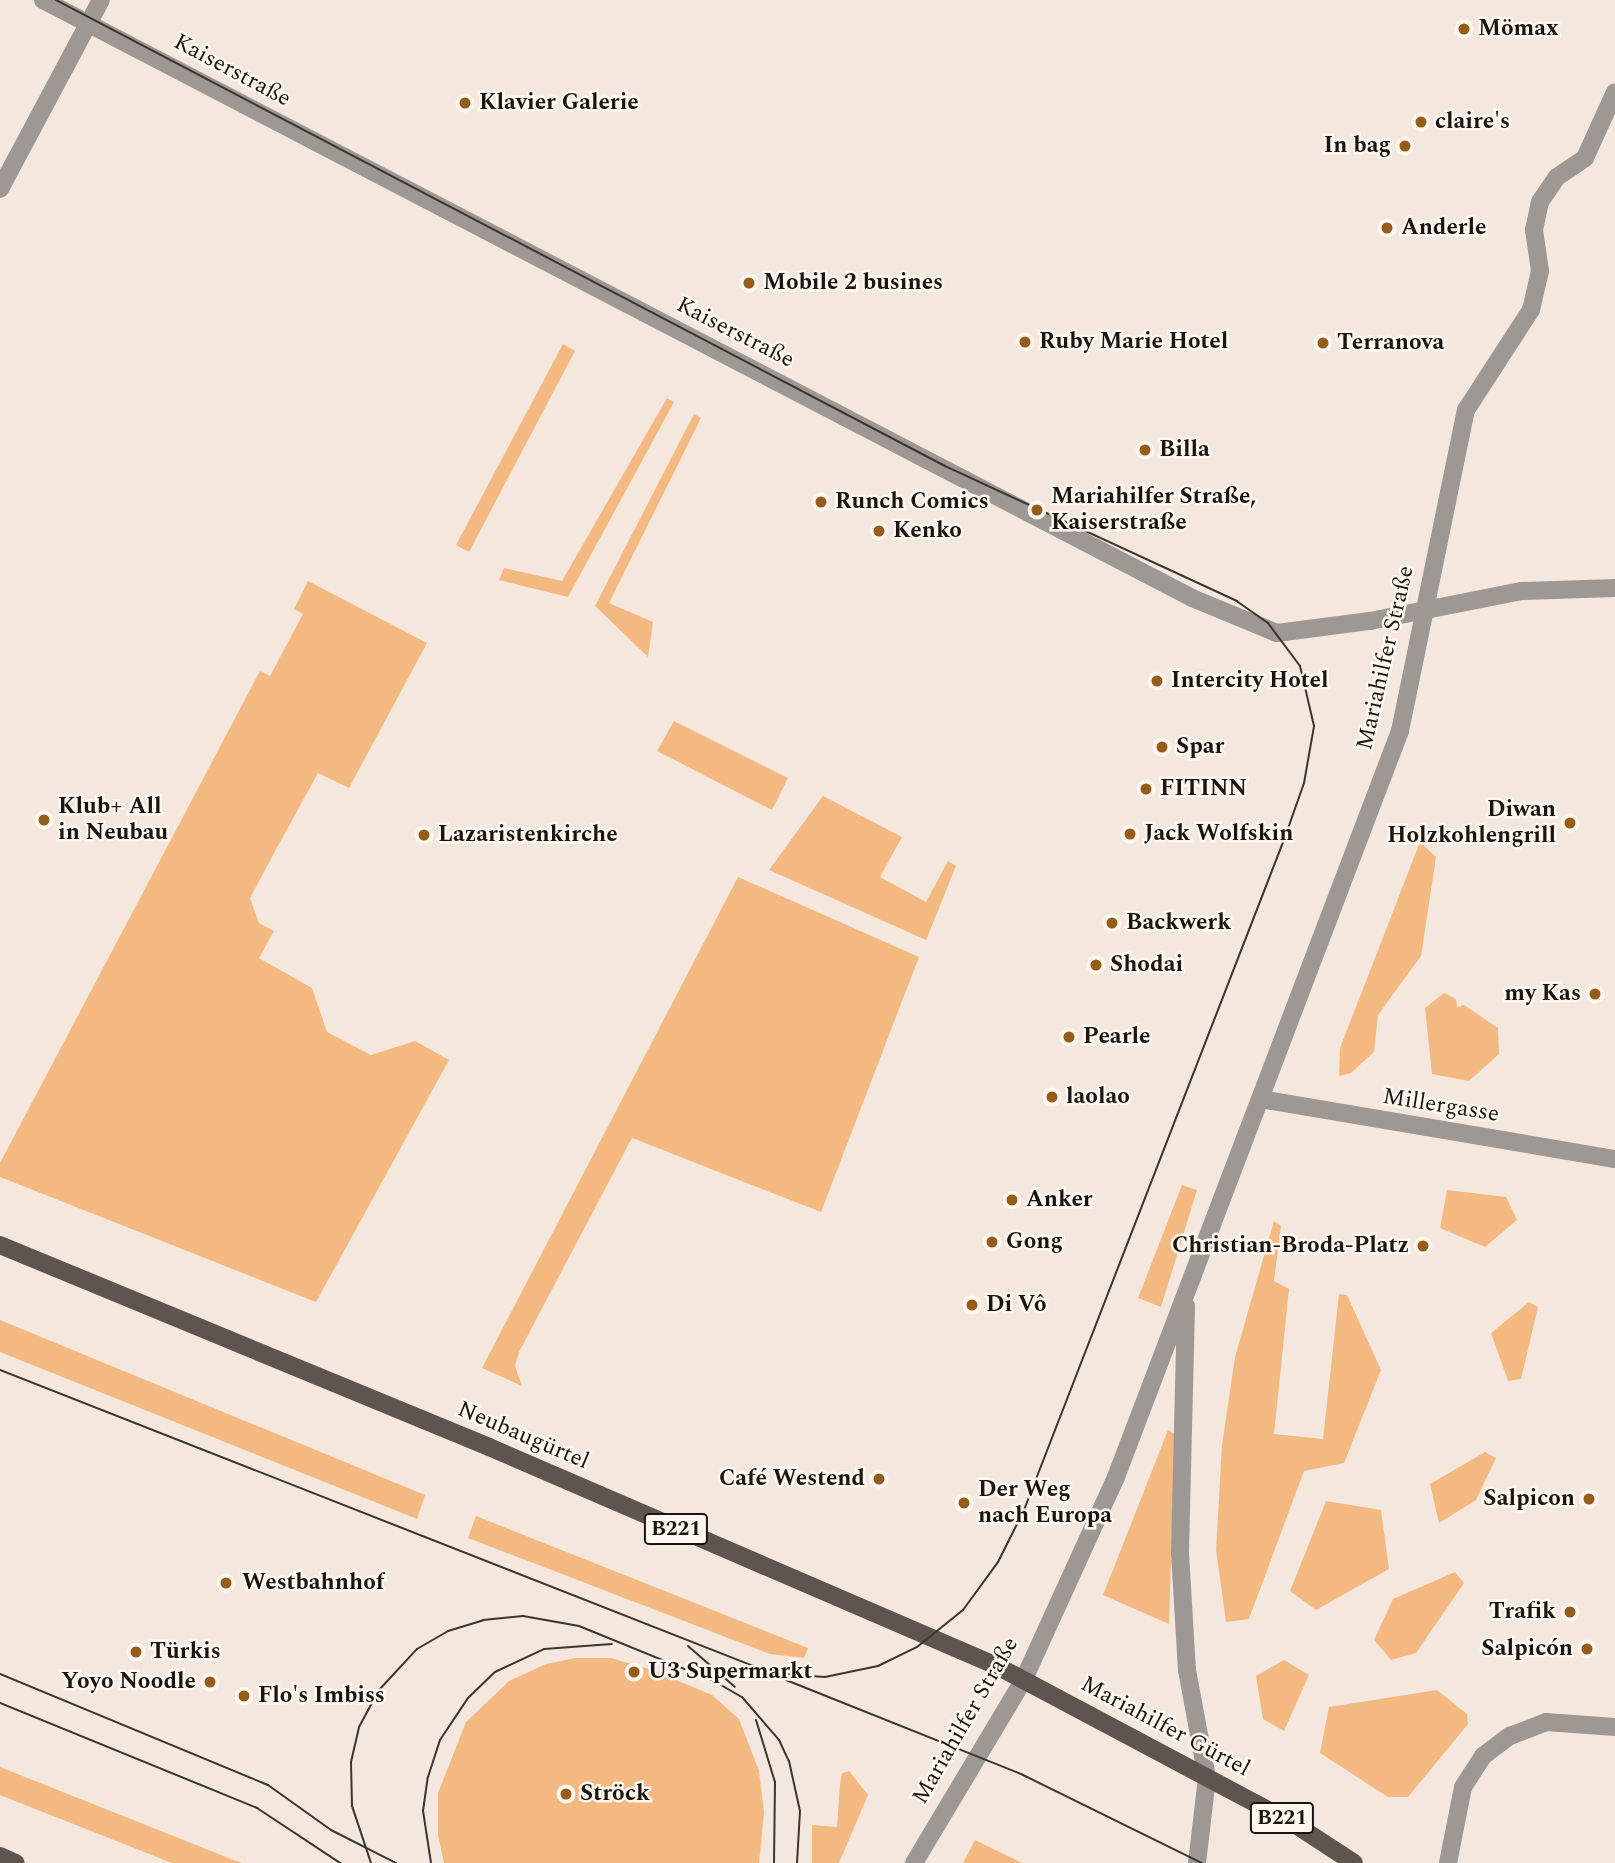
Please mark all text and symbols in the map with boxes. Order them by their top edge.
place label: Mömax [1478,15,1559,43]
marker: Mömax [1456,21,1472,37]
street label: Kaiserstraße [169,29,295,113]
place label: Klavier Galerie [479,89,639,117]
marker: Klavier Galerie [457,95,473,111]
place label: claire's [1435,108,1510,136]
marker: claire's [1413,114,1429,130]
place label: In bag [1324,132,1391,160]
marker: In bag [1397,138,1413,154]
place label: Anderle [1401,214,1487,242]
marker: Anderle [1379,220,1395,236]
place label: Mobile 2 busines [763,269,943,297]
marker: Mobile 2 busines [741,275,757,291]
street label: Kaiserstraße [672,292,798,374]
place label: Ruby Marie Hotel [1039,328,1228,356]
place label: Terranova [1337,329,1444,357]
marker: Ruby Marie Hotel [1017,334,1033,350]
marker: Terranova [1315,335,1331,351]
place label: Billa [1159,436,1210,464]
marker: Billa [1137,442,1153,458]
place label: Mariahilfer Straße, Kaiserstraße [1051,483,1256,537]
place label: Runch Comics [835,488,989,516]
marker: Runch Comics [813,494,829,510]
marker: Mariahilfer Straße, Kaiserstraße [1029,502,1045,518]
place label: Kenko [893,517,962,545]
marker: Kenko [871,523,887,539]
street label: Mariahilfer Straße [1351,563,1421,753]
place label: Intercity Hotel [1171,667,1328,695]
marker: Intercity Hotel [1149,673,1165,689]
place label: Spar [1176,733,1224,761]
marker: Spar [1154,739,1170,755]
place label: FITINN [1160,775,1247,803]
marker: FITINN [1138,781,1154,797]
place label: Klub+ All in Neubau [58,793,168,847]
place label: Diwan Holzkohlengrill [1387,796,1556,850]
marker: Klub+ All in Neubau [36,812,52,828]
marker: Diwan Holzkohlengrill [1562,815,1578,831]
place label: Jack Wolfskin [1144,820,1293,848]
place label: Lazaristenkirche [438,821,618,849]
marker: Jack Wolfskin [1122,826,1138,842]
marker: Lazaristenkirche [416,827,432,843]
place label: Backwerk [1126,909,1231,937]
marker: Backwerk [1104,915,1120,931]
place label: Shodai [1110,951,1183,979]
marker: Shodai [1088,957,1104,973]
place label: my Kas [1504,980,1581,1008]
marker: my Kas [1587,986,1603,1002]
place label: Pearle [1083,1023,1150,1051]
marker: Pearle [1061,1029,1077,1045]
place label: laolao [1066,1083,1130,1111]
street label: Millergasse [1381,1083,1501,1129]
marker: laolao [1044,1089,1060,1105]
place label: Anker [1026,1186,1093,1214]
marker: Anker [1004,1192,1020,1208]
place label: Gong [1006,1228,1063,1256]
place label: Christian-Broda-Platz [1172,1232,1409,1260]
marker: Gong [984,1234,1000,1250]
marker: Christian-Broda-Platz [1415,1238,1431,1254]
place label: Di Vô [986,1291,1047,1319]
marker: Di Vô [964,1297,980,1313]
street label: Neubaugürtel [453,1396,593,1476]
place label: Café Westend [719,1465,865,1493]
marker: Café Westend [871,1471,887,1487]
place label: Der Weg nach Europa [978,1476,1112,1530]
place label: Salpicon [1483,1485,1575,1513]
marker: Salpicon [1581,1491,1597,1507]
marker: Der Weg nach Europa [956,1495,972,1511]
road number: B221 [643,1512,709,1546]
place label: Westbahnhof [242,1569,384,1597]
marker: Westbahnhof [216,1573,236,1593]
place label: Trafik [1489,1598,1556,1626]
marker: Trafik [1562,1604,1578,1620]
street label: Mariahilfer Straße [907,1633,1025,1809]
place label: Salpicón [1481,1635,1573,1663]
place label: Türkis [150,1638,221,1666]
marker: Salpicón [1579,1641,1595,1657]
marker: Türkis [128,1644,144,1660]
place label: U3 Supermarkt [648,1658,812,1686]
marker: U3 Supermarkt [626,1664,642,1680]
place label: Yoyo Noodle [61,1668,196,1696]
street label: Mariahilfer Gürtel [1076,1671,1254,1783]
marker: Yoyo Noodle [202,1674,218,1690]
place label: Flo's Imbiss [258,1682,385,1710]
marker: Flo's Imbiss [236,1688,252,1704]
place label: Ströck [580,1780,650,1808]
marker: Ströck [558,1786,574,1802]
road number: B221 [1249,1800,1315,1836]

